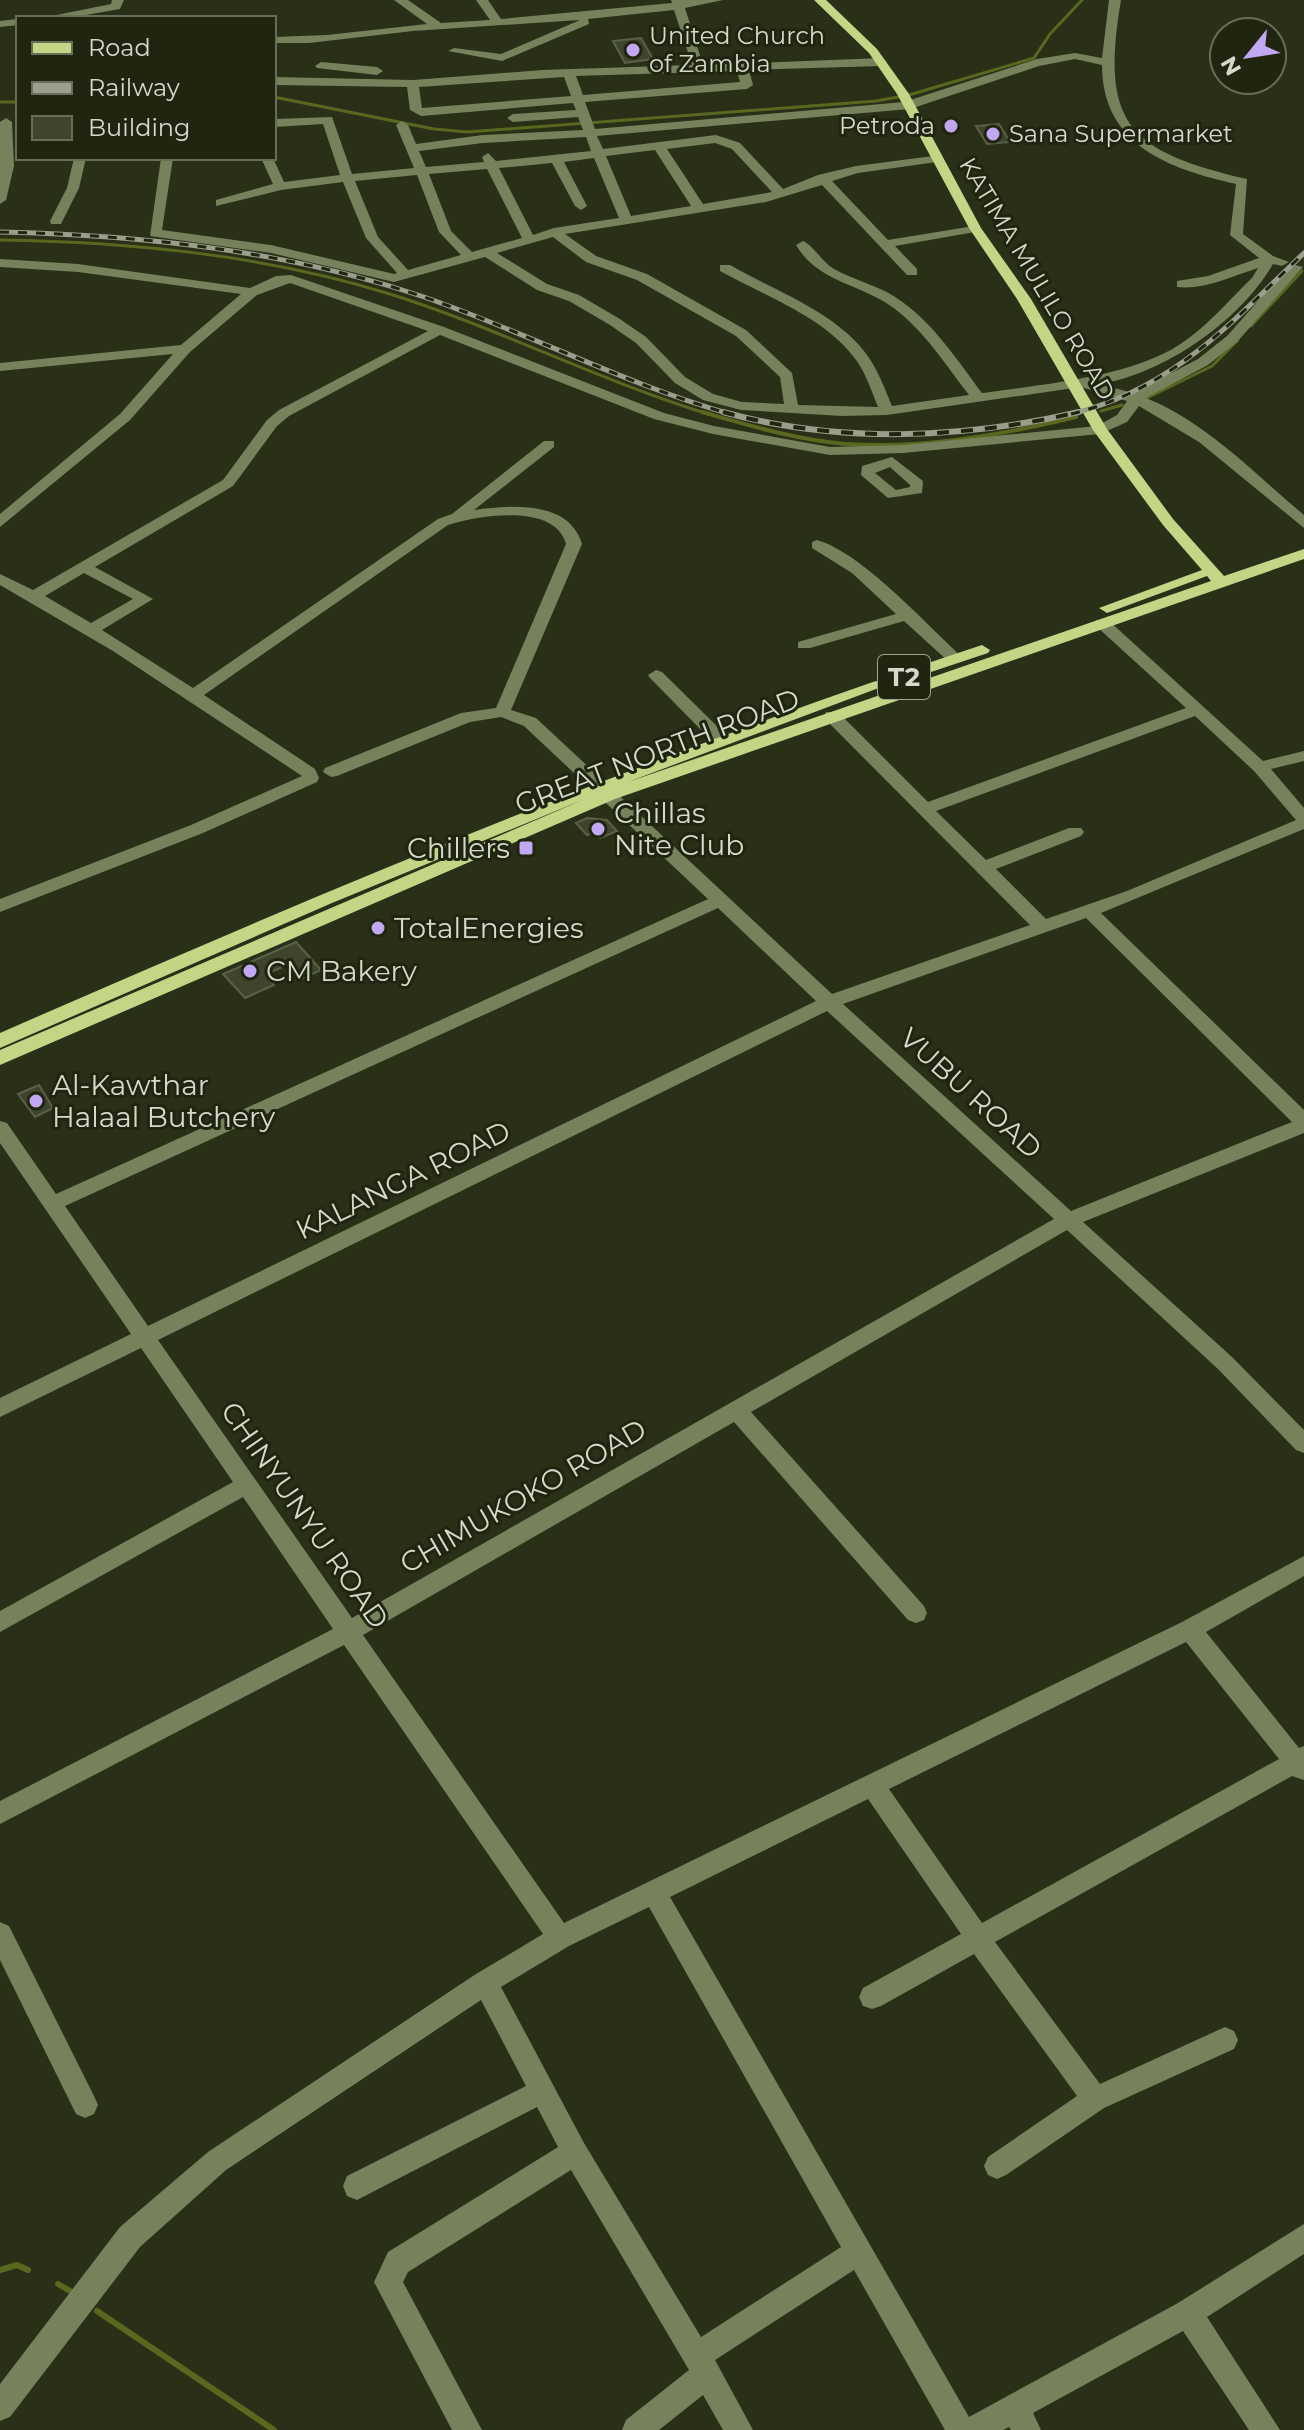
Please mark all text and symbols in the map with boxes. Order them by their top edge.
legend [16,16,276,160]
north arrow [1208,16,1288,96]
place label: United Church of Zambia [649,21,825,78]
text: Road [88,33,151,62]
marker: United Church of Zambia [624,41,642,59]
text: N [1215,51,1247,80]
text: Railway [88,73,180,102]
place label: Petroda [839,111,935,140]
text: Building [88,113,191,142]
marker: Petroda [942,117,960,135]
place label: Sana Supermarket [1009,119,1233,148]
marker: Sana Supermarket [984,125,1002,143]
street label: KATIMA MULILO ROAD [953,152,1121,405]
road number: T2 [878,655,930,699]
street label: GREAT NORTH ROAD [510,681,804,821]
place label: Chillas Nite Club [614,796,744,862]
marker: Chillas Nite Club [589,820,607,838]
place label: Chillers [407,831,510,865]
marker: Chillers [517,839,535,857]
place label: TotalEnergies [394,911,584,945]
marker: TotalEnergies [369,919,387,937]
place label: CM Bakery [266,954,418,988]
marker: CM Bakery [241,962,259,980]
street label: VUBU ROAD [893,1020,1049,1166]
place label: Al-Kawthar Halaal Butchery [52,1068,276,1134]
marker: Al-Kawthar Halaal Butchery [27,1092,45,1110]
street label: KALANGA ROAD [290,1113,516,1247]
street label: CHINYUNYU ROAD [214,1395,396,1635]
street label: CHIMUKOKO ROAD [394,1412,652,1580]

